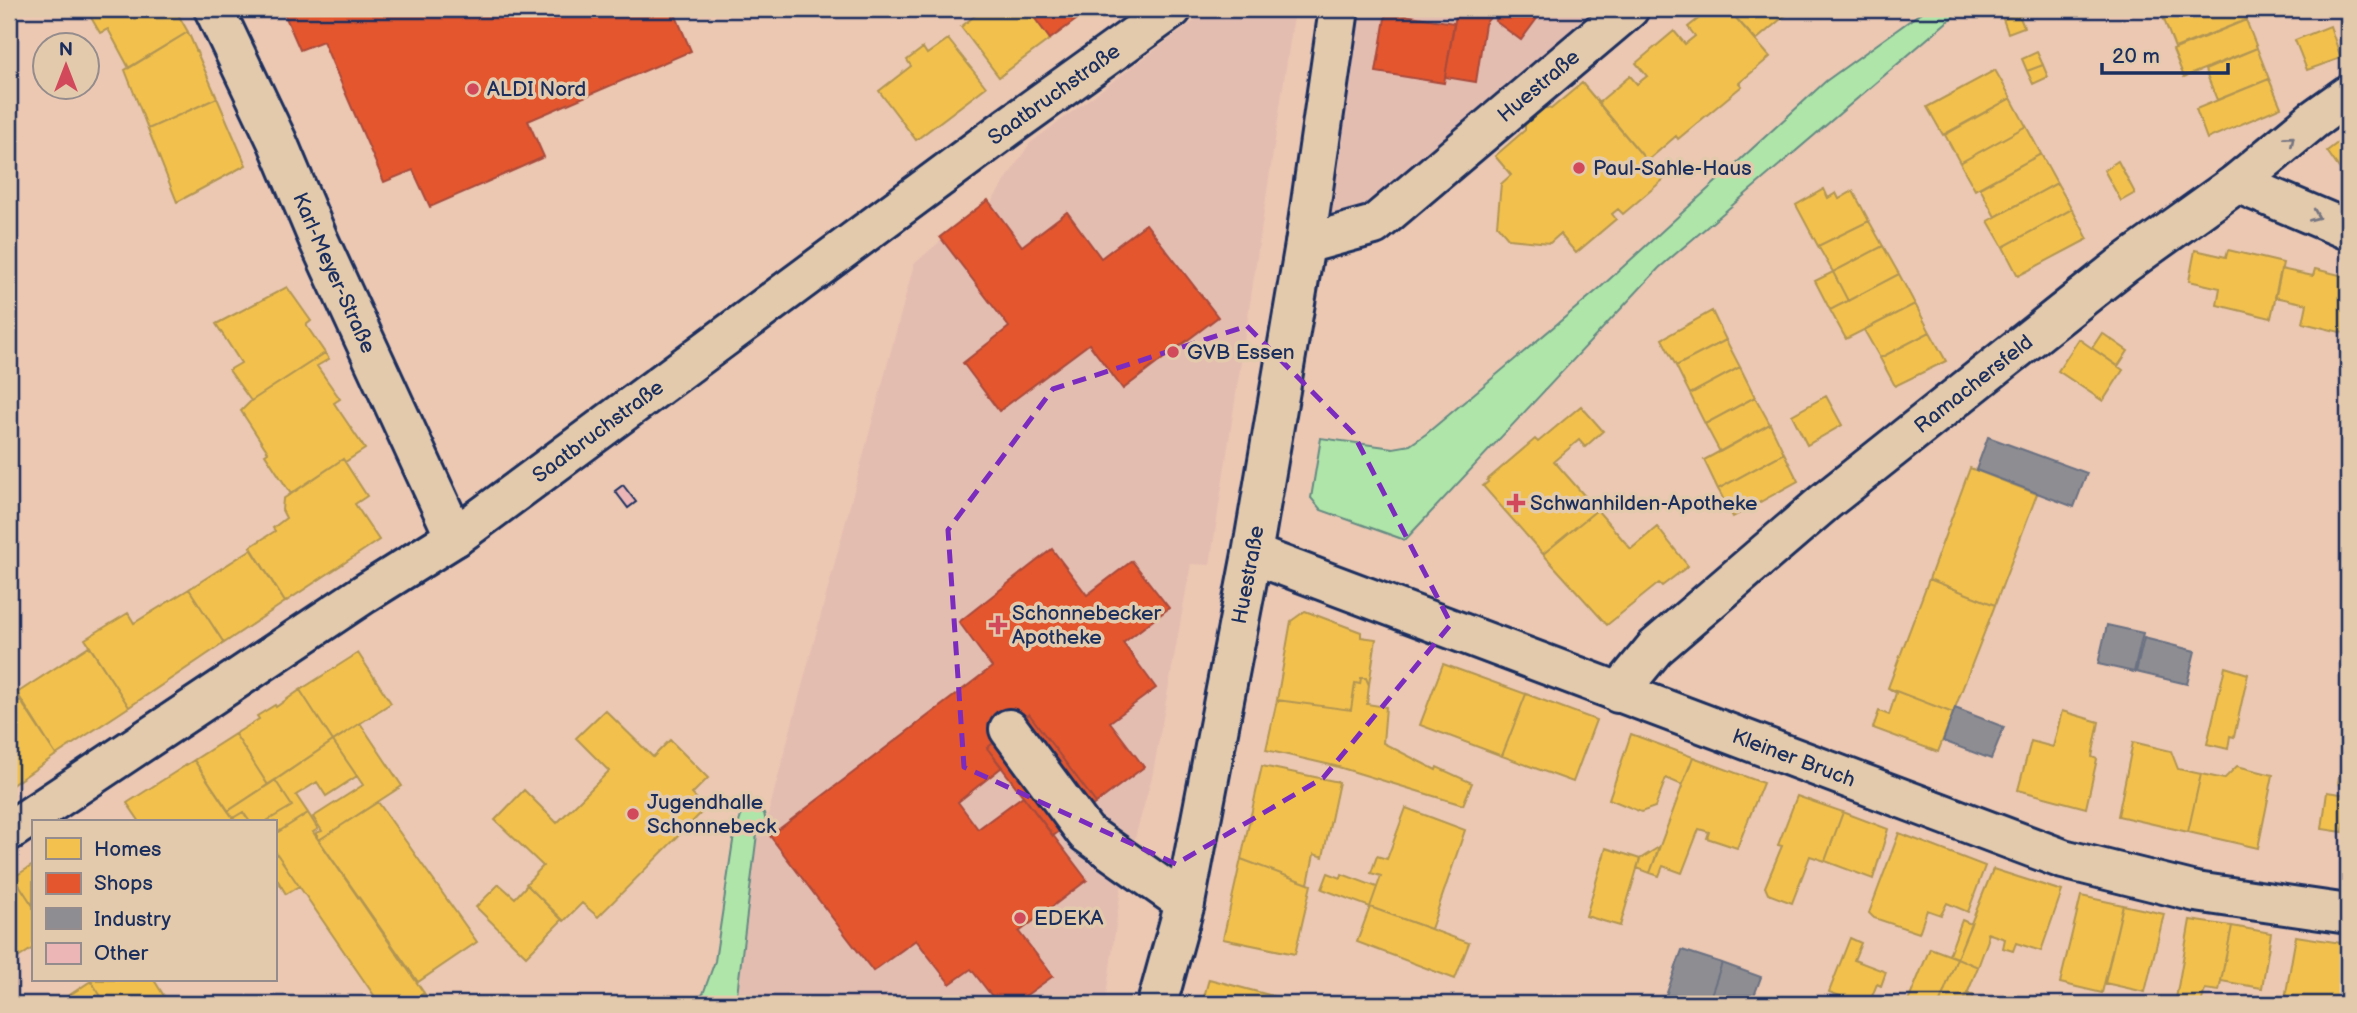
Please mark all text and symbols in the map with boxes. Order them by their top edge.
north arrow [32,32,102,102]
scale bar [2102,32,2228,76]
street label: Saatbruchstraße [983,38,1125,150]
text: N [59,39,73,62]
street label: Huestraße [1492,44,1584,127]
text: 20 m [2112,44,2160,69]
place label: ALDI Nord [487,77,586,102]
marker: ALDI Nord [465,81,481,97]
one-way arrow [2281,136,2294,148]
place label: Paul-Sahle-Haus [1593,156,1752,181]
marker: Paul-Sahle-Haus [1571,160,1587,176]
street label: Karl-Meyer-Straße [288,189,381,357]
one-way arrow [2308,208,2320,222]
street label: Ramachersfeld [1909,329,2038,439]
place label: GVB Essen [1187,340,1295,365]
marker: GVB Essen [1165,344,1181,360]
street label: Saatbruchstraße [527,374,668,488]
place label: Schwanhilden-Apotheke [1530,491,1757,516]
marker: Schwanhilden-Apotheke [1508,495,1524,511]
street label: Huestraße [1226,524,1269,626]
place label: Schonnebecker Apotheke [1012,601,1161,650]
marker: Schonnebecker Apotheke [990,617,1006,633]
street label: Kleiner Bruch [1729,723,1859,792]
place label: Jugendhalle Schonnebeck [647,790,777,839]
marker: Jugendhalle Schonnebeck [625,806,641,822]
legend [32,820,276,982]
text: Homes [94,837,162,862]
text: Shops [94,871,153,896]
place label: EDEKA [1034,906,1104,931]
text: Industry [94,907,172,932]
marker: EDEKA [1012,910,1028,926]
text: Other [94,941,149,966]

